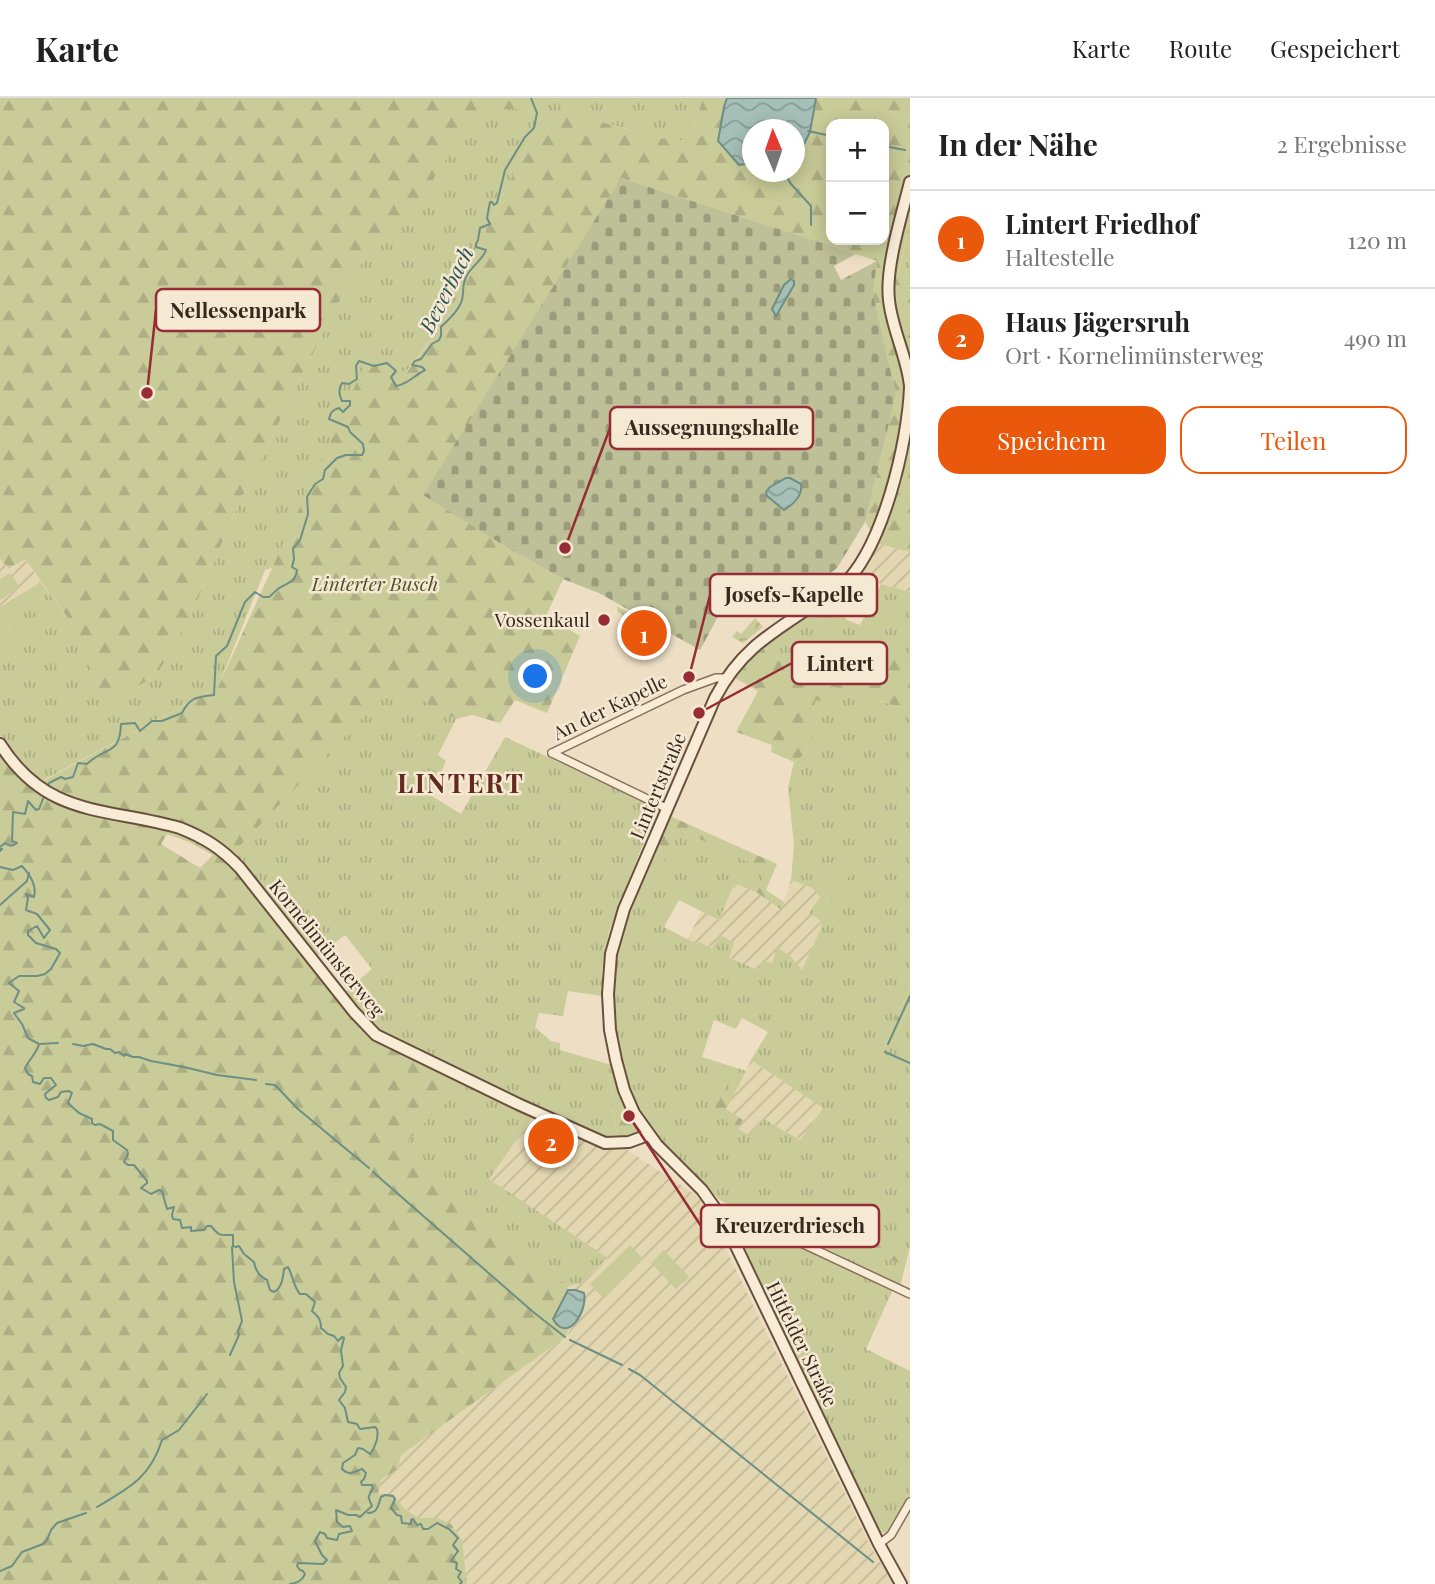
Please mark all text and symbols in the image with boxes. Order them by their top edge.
text: Karte [35,26,119,70]
text: Karte [1072,32,1131,64]
text: Route [1169,32,1232,64]
text: Gespeichert [1270,32,1400,64]
north arrow [742,119,805,182]
map controls [826,119,889,245]
button: + [826,119,889,182]
text: In der Nähe [938,124,1098,164]
text: 2 Ergebnisse [1277,128,1407,159]
button: − [826,182,889,245]
text: Lintert Friedhof [1005,206,1198,241]
text: 1 [957,224,965,255]
text: 120 m [1348,224,1407,255]
water label: Beverbach [411,241,479,338]
text: Haltestelle [1005,241,1115,272]
callout: Nellessenpark [156,289,320,331]
text: Nellessenpark [170,295,307,323]
text: Haus Jägersruh [1005,304,1190,339]
text: 2 [955,322,967,353]
text: 490 m [1344,322,1407,353]
text: Ort · Kornelimünsterweg [1005,339,1263,370]
button: Speichern [938,406,1166,474]
button: Teilen [1180,406,1407,474]
callout: Aussegnungshalle [610,407,813,449]
text: Aussegnungshalle [624,412,799,440]
park label: Linterter Busch [311,570,438,596]
callout: Josefs-Kapelle [710,574,877,616]
text: Josefs-Kapelle [723,579,864,607]
place label: Vossenkaul [494,606,591,632]
pin: 1 [621,607,667,659]
marker: Vossenkaul [596,612,612,628]
callout: Lintert [792,642,887,684]
text: Lintert [806,648,874,676]
your location [518,659,552,693]
street label: An der Kapelle [547,667,671,745]
street label: Lintertstraße [623,728,691,843]
district label: LINTERT [397,765,525,800]
street label: Kornelimünsterweg [264,873,391,1022]
pin: 2 [528,1115,574,1167]
callout: Kreuzerdriesch [701,1205,879,1247]
text: Kreuzerdriesch [715,1210,865,1238]
street label: Hitfelder Straße [761,1276,845,1411]

